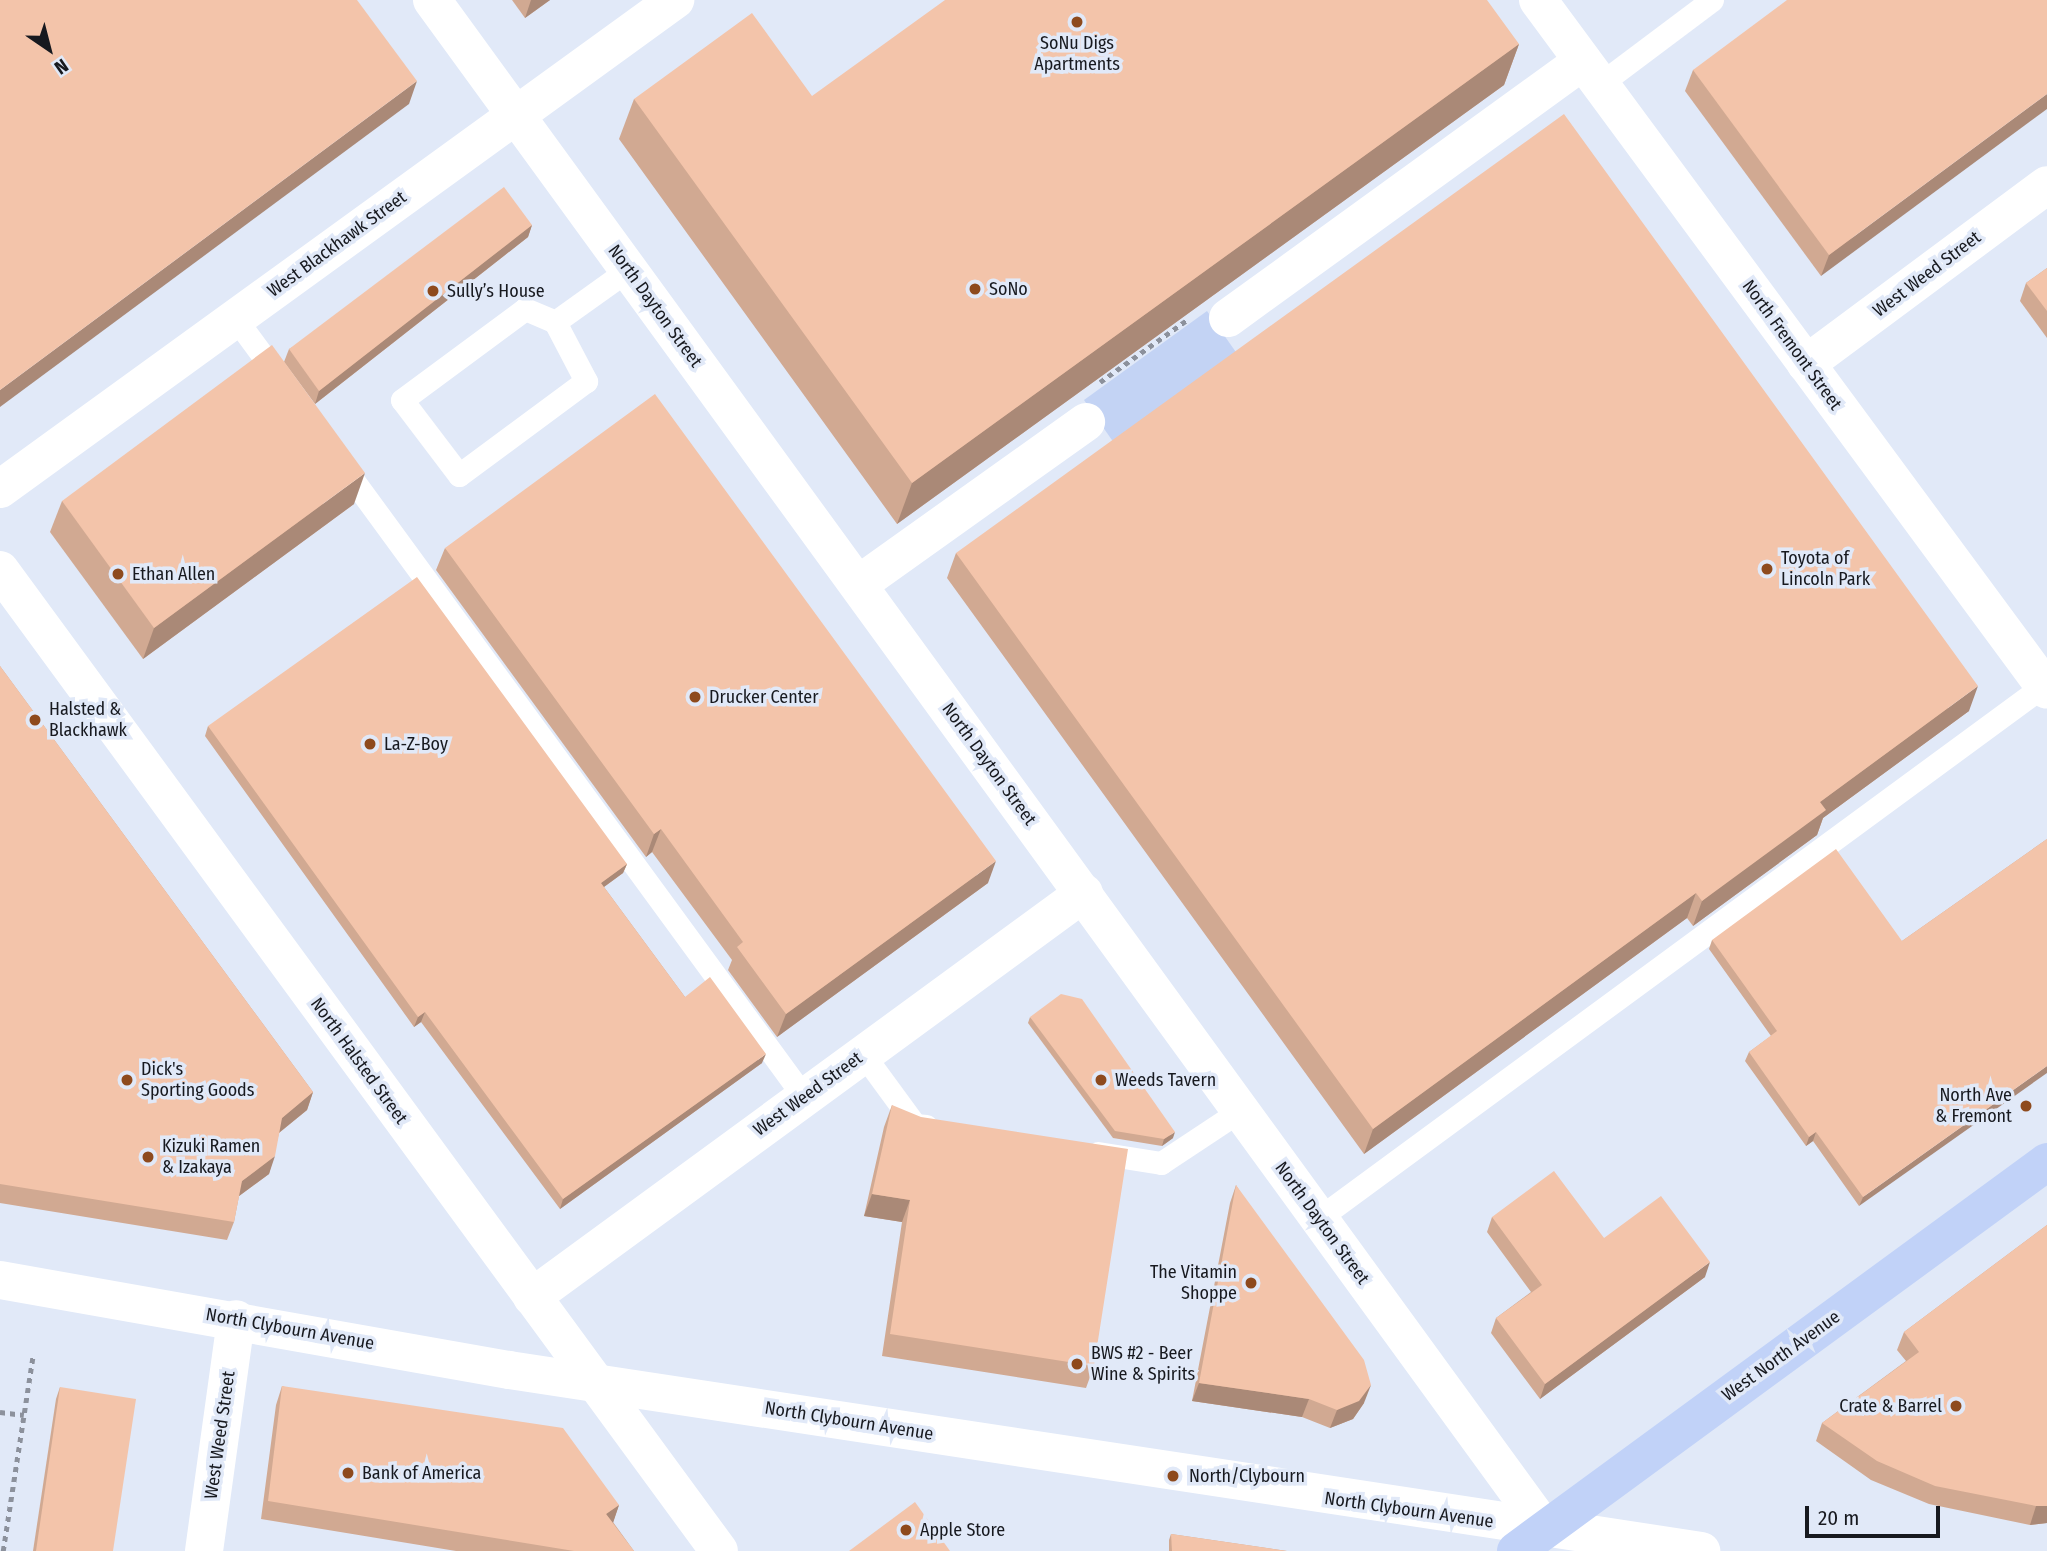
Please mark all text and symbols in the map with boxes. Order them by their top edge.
north arrow [14,14,84,84]
marker: SoNu Digs Apartments [1069,14,1085,30]
place label: SoNu Digs Apartments [1034,33,1120,76]
text: N [50,54,73,79]
street label: West Blackhawk Street [263,186,411,302]
street label: West Weed Street [1869,226,1985,322]
street label: North Dayton Street [603,241,707,371]
street label: North Fremont Street [1738,276,1846,414]
place label: SoNo [989,278,1028,300]
place label: Sully’s House [447,280,545,302]
marker: SoNo [967,281,983,297]
marker: Sully’s House [425,283,441,299]
place label: Toyota of Lincoln Park [1781,548,1870,590]
marker: Toyota of Lincoln Park [1759,561,1775,577]
place label: Ethan Allen [132,563,215,585]
marker: Ethan Allen [110,566,126,582]
place label: Drucker Center [709,686,818,708]
marker: Drucker Center [687,689,703,705]
place label: Halsted & Blackhawk [49,699,127,742]
street label: North Dayton Street [937,699,1041,829]
marker: Halsted & Blackhawk [27,712,43,728]
place label: La-Z-Boy [384,733,448,755]
marker: La-Z-Boy [362,736,378,752]
street label: North Halsted Street [306,994,412,1128]
street label: West Weed Street [749,1047,867,1141]
place label: Dick's Sporting Goods [141,1059,254,1102]
place label: Weeds Tavern [1115,1069,1216,1091]
marker: Dick's Sporting Goods [119,1072,135,1088]
marker: Weeds Tavern [1093,1072,1109,1088]
place label: North Ave & Fremont [1935,1085,2012,1128]
marker: North Ave & Fremont [2018,1098,2034,1114]
place label: Kizuki Ramen & Izakaya [162,1136,260,1178]
marker: Kizuki Ramen & Izakaya [140,1149,156,1165]
street label: North Dayton Street [1270,1158,1374,1288]
place label: The Vitamin Shoppe [1150,1262,1237,1304]
marker: The Vitamin Shoppe [1243,1275,1259,1291]
street label: North Clybourn Avenue [204,1304,376,1354]
street label: West North Avenue [1718,1306,1844,1406]
place label: BWS #2 - Beer Wine & Spirits [1091,1343,1195,1386]
marker: BWS #2 - Beer Wine & Spirits [1069,1356,1085,1372]
street label: West Weed Street [200,1370,240,1500]
place label: Crate & Barrel [1839,1395,1942,1417]
street label: North Clybourn Avenue [763,1397,935,1445]
marker: Crate & Barrel [1948,1398,1964,1414]
place label: Bank of America [362,1462,481,1484]
marker: Bank of America [340,1465,356,1481]
place label: North/Clybourn [1189,1465,1305,1487]
marker: North/Clybourn [1163,1466,1183,1486]
street label: North Clybourn Avenue [1323,1487,1495,1533]
scale bar [1809,1492,1944,1536]
text: 20 m [1818,1505,1859,1531]
place label: Apple Store [920,1519,1005,1541]
marker: Apple Store [898,1522,914,1538]

